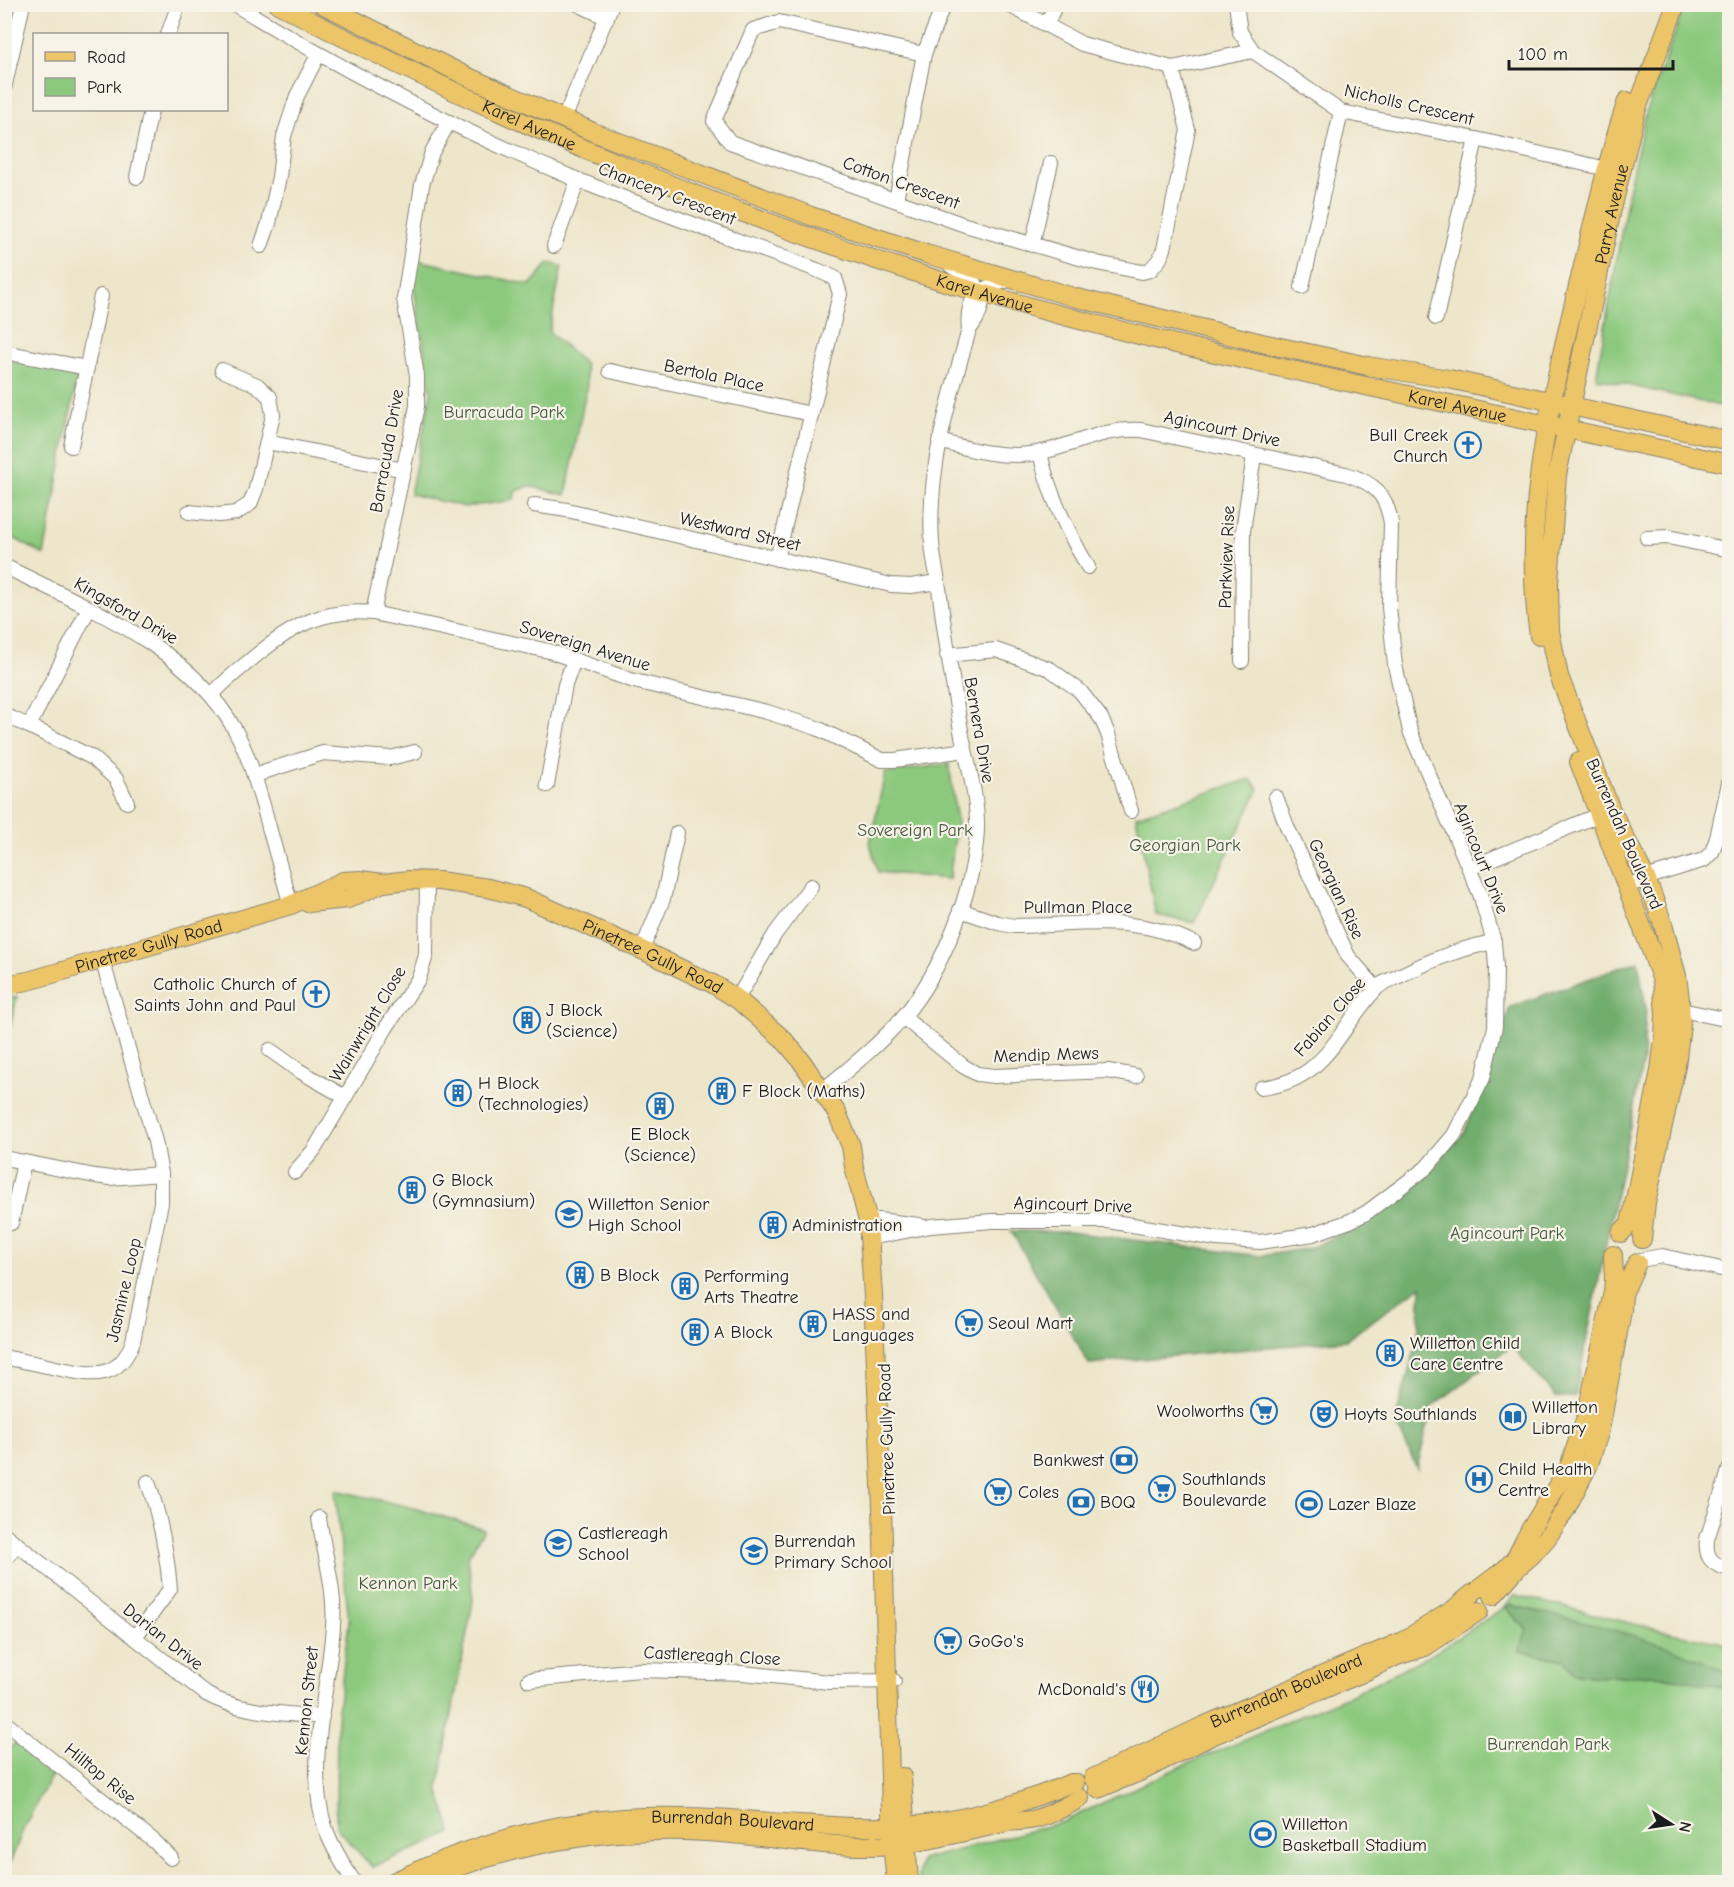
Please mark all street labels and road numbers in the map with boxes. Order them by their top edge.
street label: Nicholls Crescent [1342,80,1477,130]
street label: Karel Avenue [479,95,579,155]
street label: Cotton Crescent [840,152,963,214]
street label: Chancery Crescent [595,158,740,230]
street label: Parry Avenue [1590,162,1633,266]
street label: Karel Avenue [934,270,1036,318]
street label: Bertola Place [662,355,766,397]
street label: Karel Avenue [1406,385,1509,427]
street label: Barracuda Drive [366,388,408,514]
street label: Agincourt Drive [1162,406,1282,452]
street label: Parkview Rise [1215,505,1239,609]
street label: Westward Street [678,508,803,556]
street label: Kingsford Drive [70,573,182,649]
street label: Sovereign Avenue [517,616,653,676]
street label: Bernera Drive [959,675,999,785]
street label: Burrendah Boulevard [1581,755,1667,913]
street label: Agincourt Drive [1449,799,1513,917]
street label: Georgian Rise [1304,836,1368,942]
street label: Pullman Place [1024,897,1132,918]
street label: Pinetree Gully Road [580,914,727,998]
street label: Pinetree Gully Road [73,915,225,977]
street label: Wainwright Close [325,962,411,1086]
street label: Fabian Close [1290,973,1370,1061]
street label: Mendip Mews [993,1043,1099,1067]
street label: Agincourt Drive [1013,1192,1133,1218]
street label: Jasmine Loop [102,1236,146,1344]
street label: Pinetree Gully Road [874,1363,900,1515]
street label: Darian Drive [119,1599,207,1675]
street label: Castlereagh Close [643,1642,781,1670]
street label: Kennon Street [291,1645,323,1757]
street label: Burrendah Boulevard [1207,1649,1365,1732]
street label: Hilltop Rise [60,1739,140,1809]
street label: Burrendah Boulevard [651,1806,815,1835]

